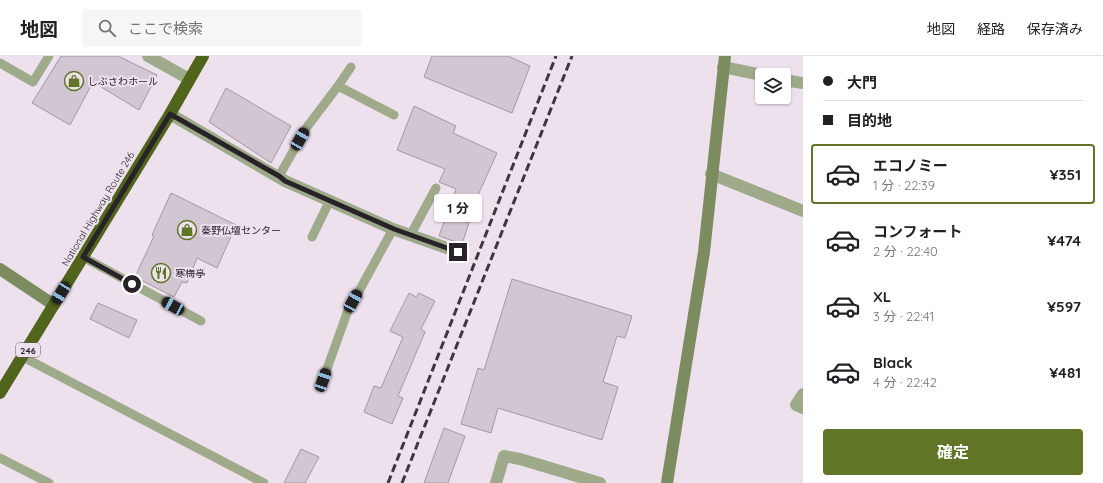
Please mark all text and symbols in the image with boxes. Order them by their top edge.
search box [82,10,362,46]
text: 地図 [20,17,58,41]
icon: search [96,17,118,39]
text: ここで検索 [128,19,203,38]
text: 地図 [927,20,955,38]
text: 経路 [977,20,1005,38]
text: 保存済み [1027,20,1083,38]
map controls [755,68,791,104]
button: layers [755,68,791,104]
shop icon: しぶさわホール [63,70,85,92]
text: 大門 [847,73,877,92]
place label: しぶさわホール [88,75,158,88]
text: 目的地 [847,111,892,130]
car [289,126,311,152]
street label: National Highway Route 246 [59,149,138,269]
icon: car [825,156,861,192]
text: エコノミー [873,156,948,175]
text: ¥351 [1050,165,1081,184]
text: 1 分 · 22:39 [873,177,935,193]
callout: 1 分 [434,194,482,222]
text: 1 分 [447,200,469,216]
shop icon: 秦野仏壇センター [176,219,198,241]
icon: car [825,222,861,258]
text: コンフォート [873,222,963,241]
place label: 秦野仏壇センター [201,224,281,237]
text: ¥474 [1047,231,1081,250]
route end [449,243,467,261]
text: 2 分 · 22:40 [873,243,938,259]
restaurant icon: 寒梅亭 [150,262,172,284]
place label: 寒梅亭 [175,267,205,280]
route start [123,275,141,293]
car [50,280,72,306]
text: XL [873,287,891,306]
car [342,288,364,314]
icon: car [825,288,861,324]
car [160,295,186,317]
text: ¥597 [1047,297,1081,316]
text: 3 分 · 22:41 [873,308,934,324]
road number: 246 [16,343,40,357]
text: Black [873,353,913,372]
icon: car [825,354,861,390]
text: ¥481 [1049,363,1081,382]
car [313,367,333,393]
text: 4 分 · 22:42 [873,374,937,390]
button: 確定 [823,429,1083,475]

